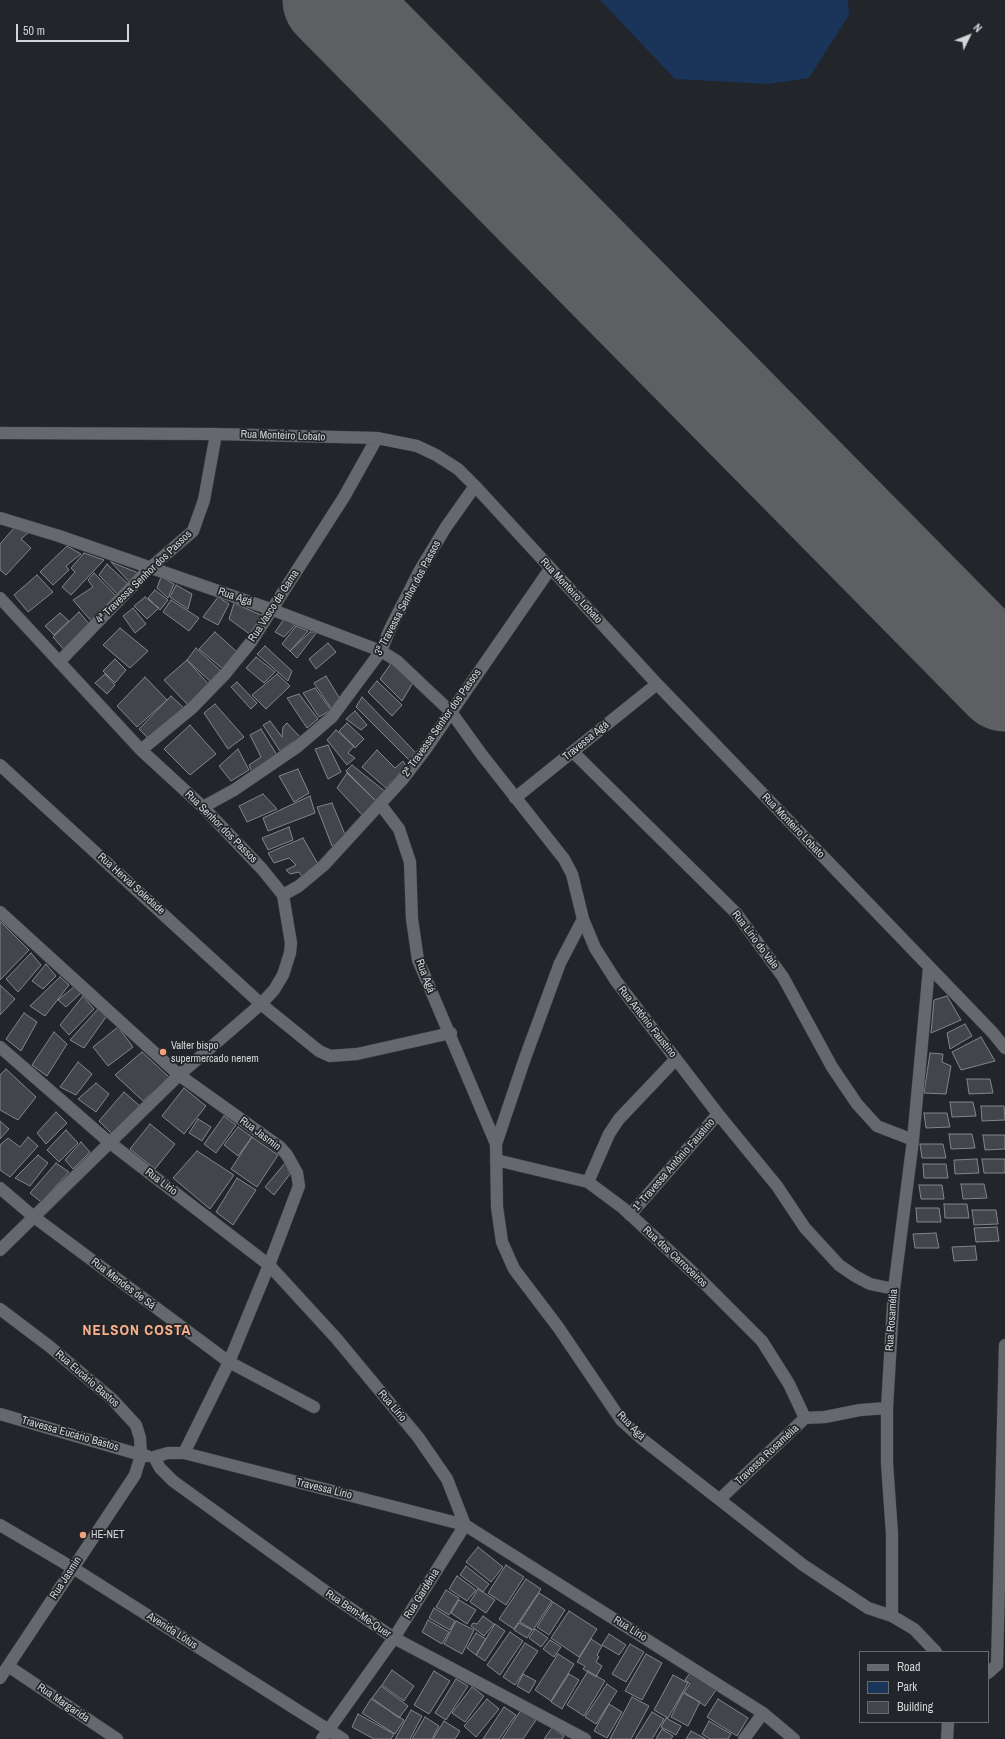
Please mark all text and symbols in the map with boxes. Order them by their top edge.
scale bar [18,16,131,42]
north arrow [949,16,989,56]
text: N [970,21,985,35]
text: 50 m [23,23,45,39]
street label: Rua Monteiro Lobato [240,428,326,444]
street label: 4ª Travessa Senhor dos Passos [93,528,195,626]
street label: 3ª Travessa Senhor dos Passos [372,538,444,658]
street label: Rua Monteiro Lobato [537,556,605,626]
street label: Rua Vasco da Gama [246,568,302,644]
street label: Rua Agá [216,585,254,609]
street label: 2ª Travessa Senhor dos Passos [400,667,484,779]
street label: Travessa Agá [560,718,612,764]
street label: Rua Senhor dos Passos [182,788,260,866]
street label: Rua Monteiro Lobato [759,791,827,861]
street label: Rua Herval Soledade [95,850,167,918]
street label: Rua Lírio do Vale [729,908,781,972]
street label: Rua Agá [413,957,437,995]
street label: Rua Antônio Faustino [615,984,679,1060]
place label: Valter bispo supermercado nenem [171,1039,259,1065]
marker: Valter bispo supermercado nenem [158,1047,168,1057]
street label: Rua Jasmin [237,1114,283,1154]
street label: 1ª Travessa Antônio Faustino [630,1116,718,1214]
street label: Rua Lírio [142,1166,180,1198]
street label: Rua dos Carroceiros [640,1224,710,1290]
street label: Rua Mendes de Sá [88,1255,158,1313]
street label: Rua Rosamélia [883,1289,901,1351]
district label: NELSON COSTA [83,1322,191,1340]
street label: Rua Eucário Bastos [52,1348,122,1410]
street label: Rua Lírio [375,1388,409,1424]
street label: Rua Agá [614,1409,648,1443]
street label: Travessa Eucário Bastos [20,1414,120,1454]
street label: Travessa Rosamélia [732,1422,802,1488]
street label: Travessa Lírio [295,1476,353,1502]
place label: HE-NET [91,1528,125,1542]
marker: HE-NET [78,1530,88,1540]
street label: Rua Jasmin [47,1554,85,1602]
street label: Rua Gardênia [401,1566,443,1622]
street label: Rua Bem-Me-Quer [323,1587,393,1641]
street label: Avenida Lótus [144,1610,200,1652]
street label: Rua Lírio [611,1614,649,1644]
legend [859,1651,989,1723]
text: Road [897,1659,921,1675]
text: Park [897,1679,917,1695]
street label: Rua Margarida [34,1681,92,1725]
text: Building [897,1699,933,1715]

